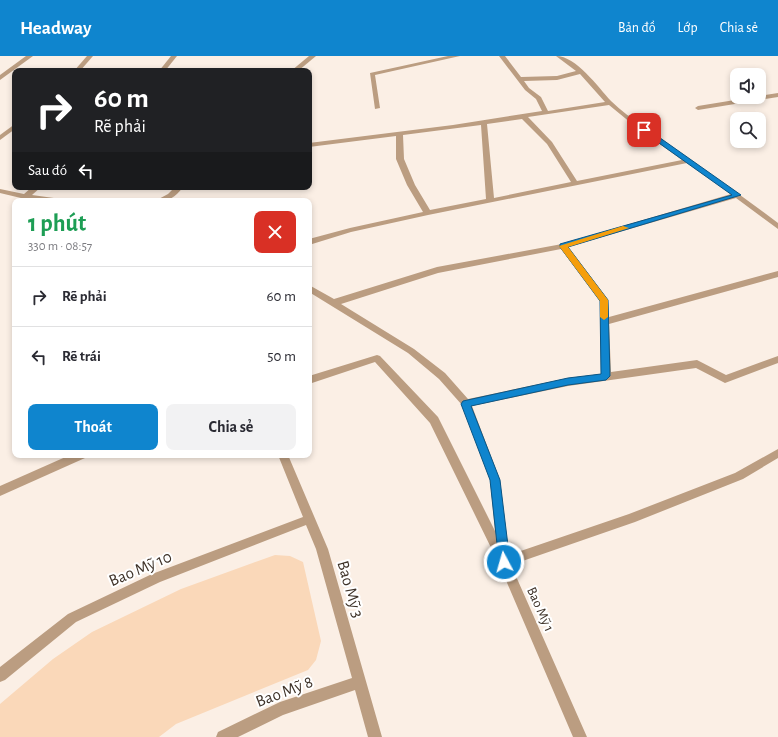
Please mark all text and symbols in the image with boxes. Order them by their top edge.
text: Headway [20,19,91,38]
text: Bản đồ [618,21,656,35]
text: Lớp [678,21,698,35]
text: Chia sẻ [720,21,758,35]
map controls [730,68,766,148]
button: sound [730,68,766,104]
icon: right [28,84,80,136]
text: 60 m [94,85,149,113]
button: search [730,112,766,148]
pin [627,113,661,147]
text: Rẽ phải [94,118,146,136]
icon: arrive [633,119,655,141]
icon: left [75,160,97,182]
text: Sau đó [28,163,67,178]
button: close [254,211,296,253]
text: 1 phút [28,212,86,236]
text: 330 m · 08:57 [28,240,92,253]
icon: right [28,286,50,308]
text: Rẽ phải [62,289,107,304]
text: 60 m [267,289,296,304]
icon: left [28,346,50,368]
text: Rẽ trái [62,349,101,364]
text: 50 m [267,349,296,364]
button: Thoát [28,404,158,450]
button: Chia sẻ [166,404,296,450]
position arrow [483,541,525,583]
street label: Bao Mỹ 10 [106,548,174,590]
street label: Bao Mỹ 3 [333,559,367,620]
street label: Bao Mỹ 1 [524,585,556,634]
street label: Bao Mỹ 8 [253,673,315,711]

